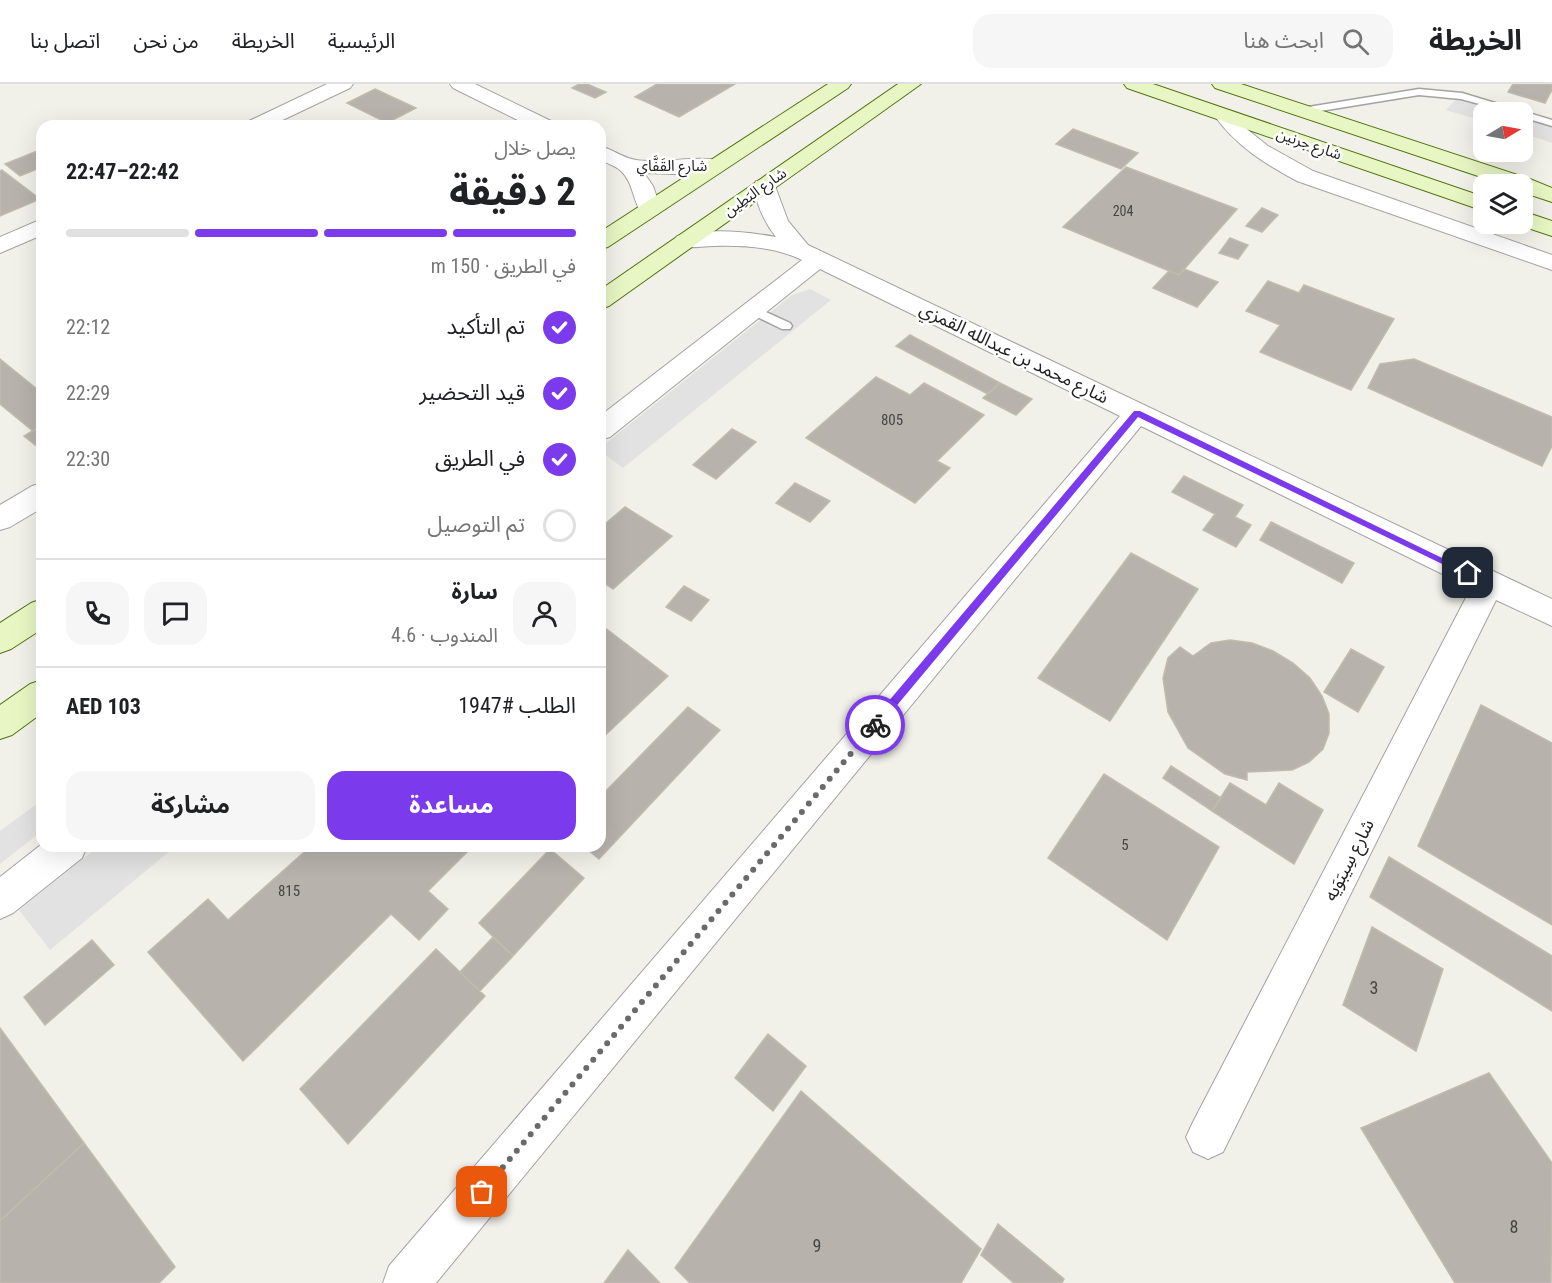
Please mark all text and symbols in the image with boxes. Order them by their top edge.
search box [973,14,1393,68]
text: الخريطة [1429,24,1522,57]
icon: search [1339,25,1372,58]
text: ابحث هنا [1243,28,1324,53]
text: اتصل بنا [30,29,100,53]
text: من نحن [133,29,199,53]
text: الخريطة [232,29,295,53]
text: الرئيسية [328,29,395,53]
north arrow [1473,102,1533,162]
map controls [1473,102,1533,234]
street label: شارع جرنين [1273,124,1344,166]
text: يصل خلال [494,136,576,160]
street label: شارع القَفَّاي [637,155,708,178]
text: 22:42–22:47 [66,159,179,184]
street label: شارع البَطِين [720,164,792,223]
text: 2 دقيقة [449,169,576,215]
button: layers [1473,174,1533,234]
house number: 204 [1113,203,1133,219]
text: في الطريق · 150 m [431,254,576,278]
street label: شارع محمد بن عبدالله القمزي [915,298,1112,411]
icon: check [543,311,576,344]
text: تم التأكيد [447,314,525,339]
text: 22:12 [66,315,110,339]
icon: check [543,377,576,410]
text: قيد التحضير [419,380,525,405]
text: 22:29 [66,381,110,405]
house number: 805 [881,411,903,429]
icon: check [543,443,576,476]
text: في الطريق [435,446,525,471]
text: 22:30 [66,447,110,471]
text: تم التوصيل [427,512,525,537]
pin [1442,547,1493,598]
icon: home [1451,556,1484,589]
text: سارة [452,579,498,604]
button: phone [66,582,129,645]
button: chat [144,582,207,645]
button: person [513,582,576,645]
text: المندوب · 4.6 [391,623,498,647]
text: الطلب #1947 [458,693,576,718]
text: AED 103 [66,694,141,719]
courier [845,695,905,755]
icon: bike [859,709,892,742]
button: مشاركة [66,771,315,840]
button: مساعدة [327,771,576,840]
street label: شارع سِيبَوَيه [1319,815,1382,906]
house number: 5 [1121,836,1129,854]
house number: 815 [278,882,300,900]
house number: 3 [1370,977,1378,998]
pin [456,1166,507,1217]
icon: bag [465,1175,498,1208]
house number: 8 [1510,1216,1518,1237]
house number: 9 [813,1235,821,1256]

